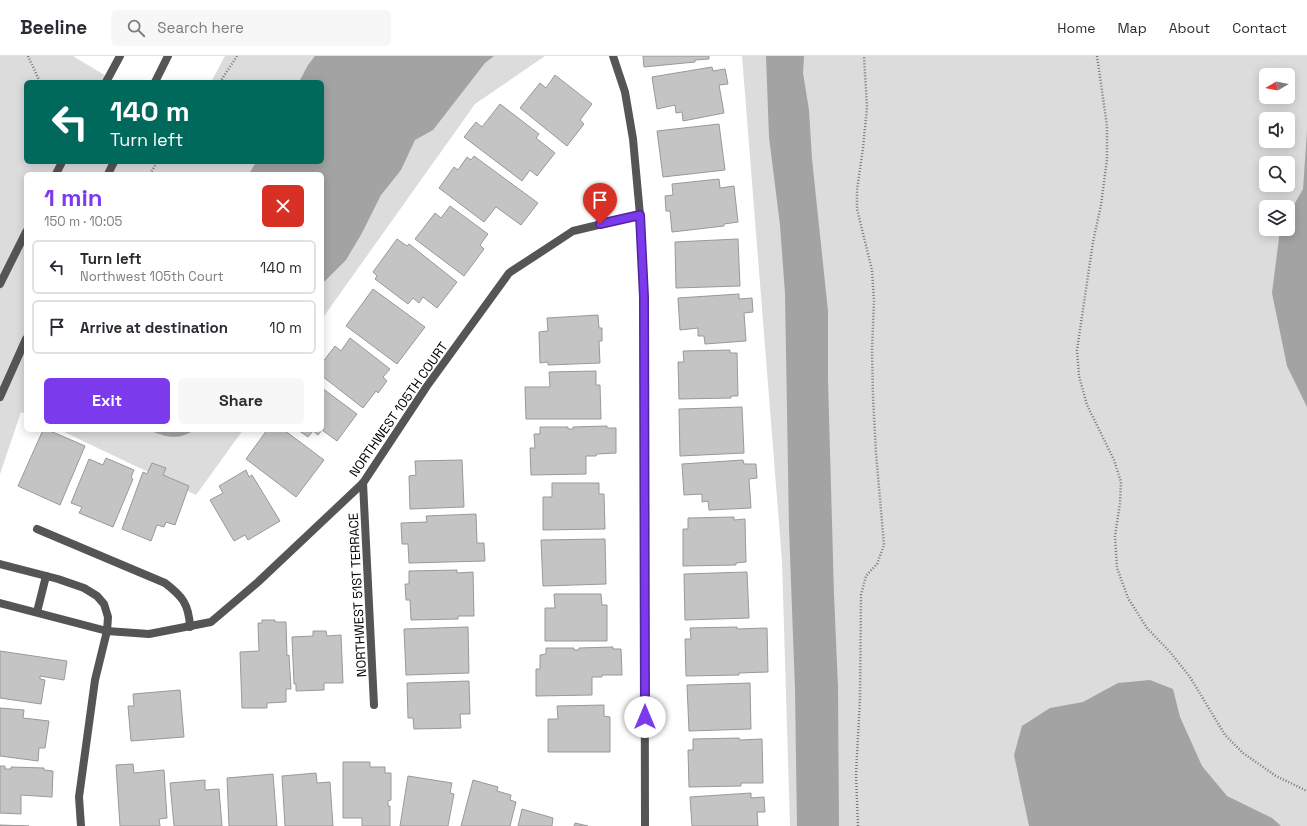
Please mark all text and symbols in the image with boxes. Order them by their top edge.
search box [111,10,391,46]
text: Beeline [20,15,87,40]
icon: search [125,17,147,39]
text: Search here [157,18,244,37]
text: Home [1057,19,1095,37]
text: Map [1117,19,1147,37]
text: About [1169,19,1210,37]
text: Contact [1232,19,1287,37]
north arrow [1259,68,1295,104]
map controls [1259,68,1295,236]
text: 140 m [110,93,190,129]
icon: left [44,96,96,148]
button: sound [1259,112,1295,148]
text: Turn left [110,128,183,151]
button: search [1259,156,1295,192]
text: 1 min [44,182,103,213]
pin [583,183,617,224]
button: close [262,185,304,227]
icon: arrive [589,189,611,211]
button: layers [1259,200,1295,236]
text: 150 m · 10:05 [44,213,122,230]
text: Turn left [80,249,142,268]
icon: left [46,256,68,278]
text: 140 m [260,258,302,277]
text: Northwest 105th Court [80,268,224,285]
icon: arrive [46,316,68,338]
text: Arrive at destination [80,318,228,337]
text: 10 m [269,318,302,337]
street label: NORTHWEST 105TH COURT [345,338,452,480]
button: Exit [44,378,170,424]
button: Share [178,378,304,424]
street label: NORTHWEST 51ST TERRACE [345,512,370,678]
position arrow [624,696,666,738]

